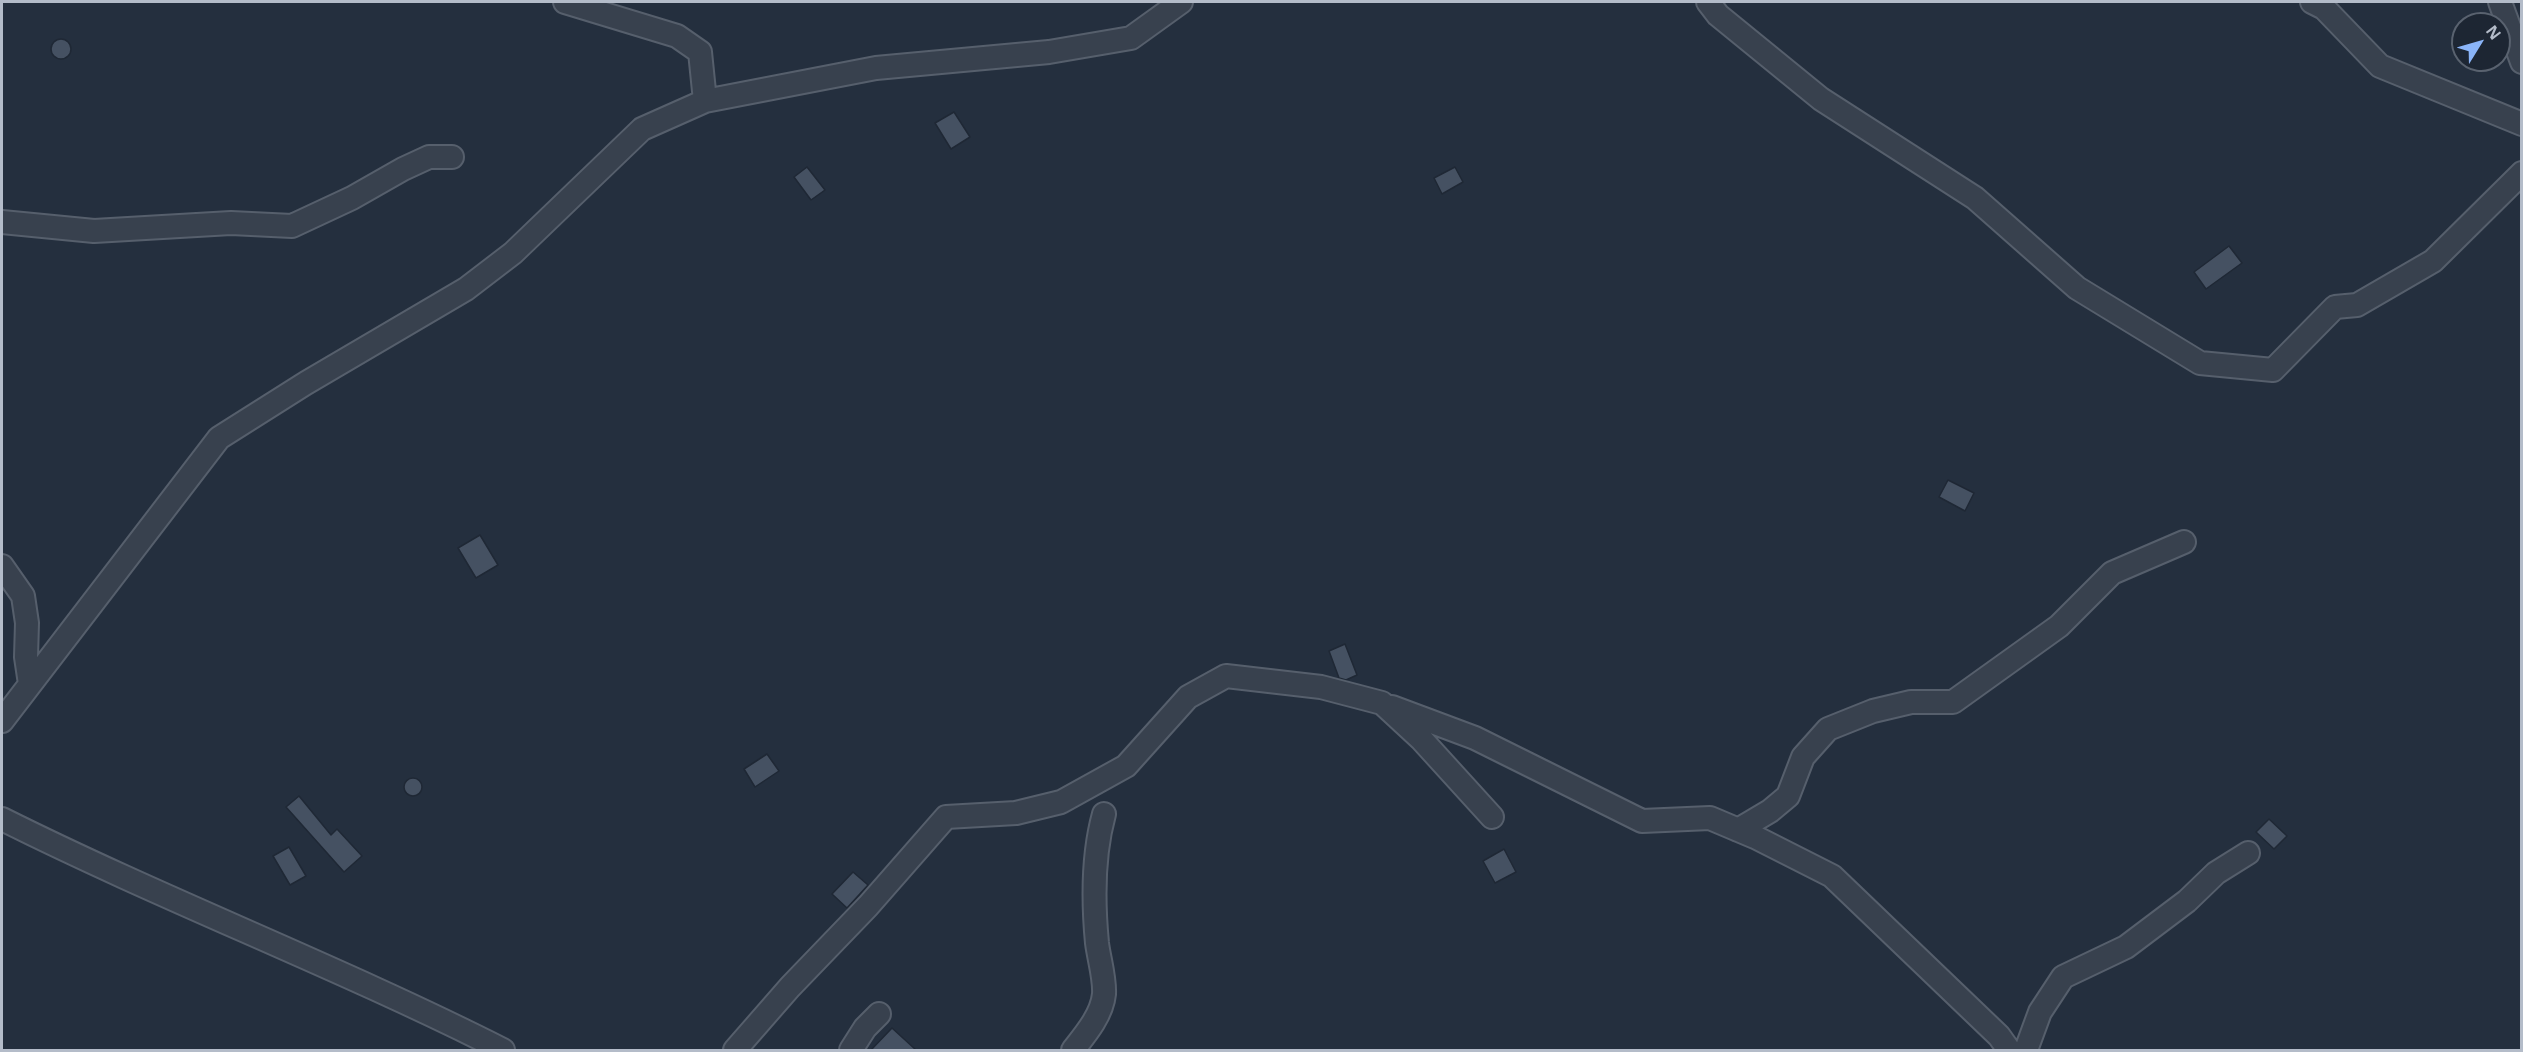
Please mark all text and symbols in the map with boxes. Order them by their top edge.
north arrow [2451,12,2511,72]
text: N [2481,21,2506,44]

